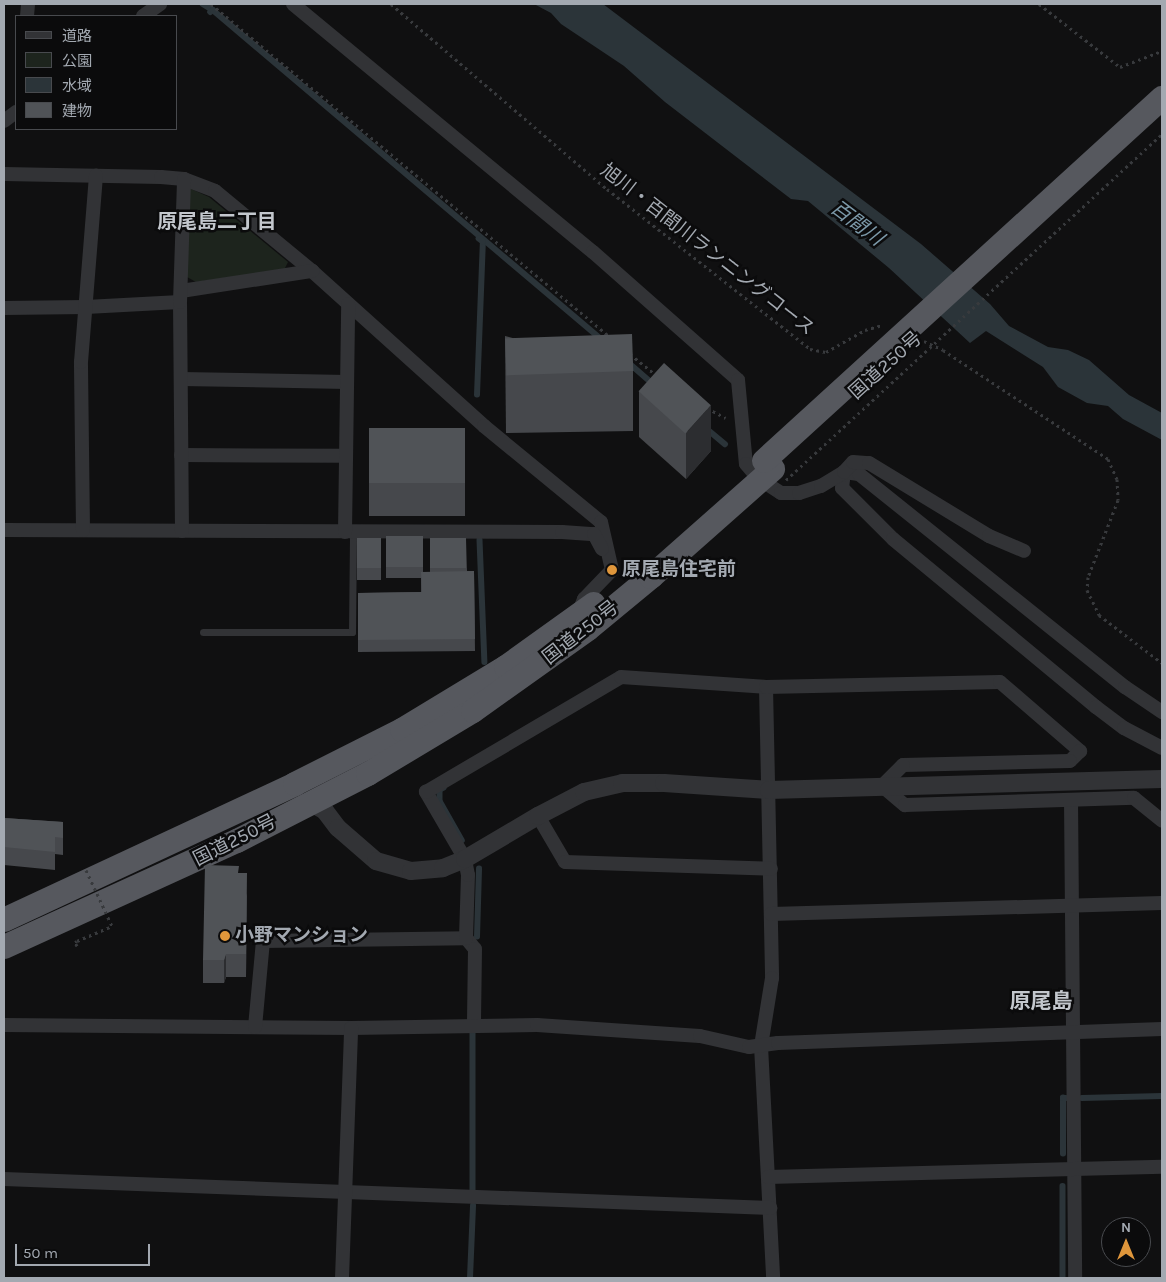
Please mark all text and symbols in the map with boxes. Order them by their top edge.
legend [15,15,178,130]
text: 道路 [62,27,92,45]
text: 公園 [62,52,92,70]
text: 水域 [62,77,92,95]
text: 建物 [62,102,92,120]
street label: 旭川・百間川ランニングコース [595,159,819,341]
water label: 百間川 [826,195,888,251]
district label: 原尾島二丁目 [157,209,277,233]
street label: 国道250号 [845,327,927,405]
place label: 原尾島住宅前 [622,559,736,581]
marker: 原尾島住宅前 [606,564,618,576]
street label: 国道250号 [539,596,623,670]
street label: 国道250号 [190,810,280,872]
place label: 小野マンション [235,925,368,947]
marker: 小野マンション [219,930,231,942]
district label: 原尾島 [1010,988,1072,1014]
north arrow [1101,1217,1151,1267]
text: N [1121,1219,1131,1236]
scale bar [18,1234,152,1266]
text: 50 m [23,1244,58,1262]

